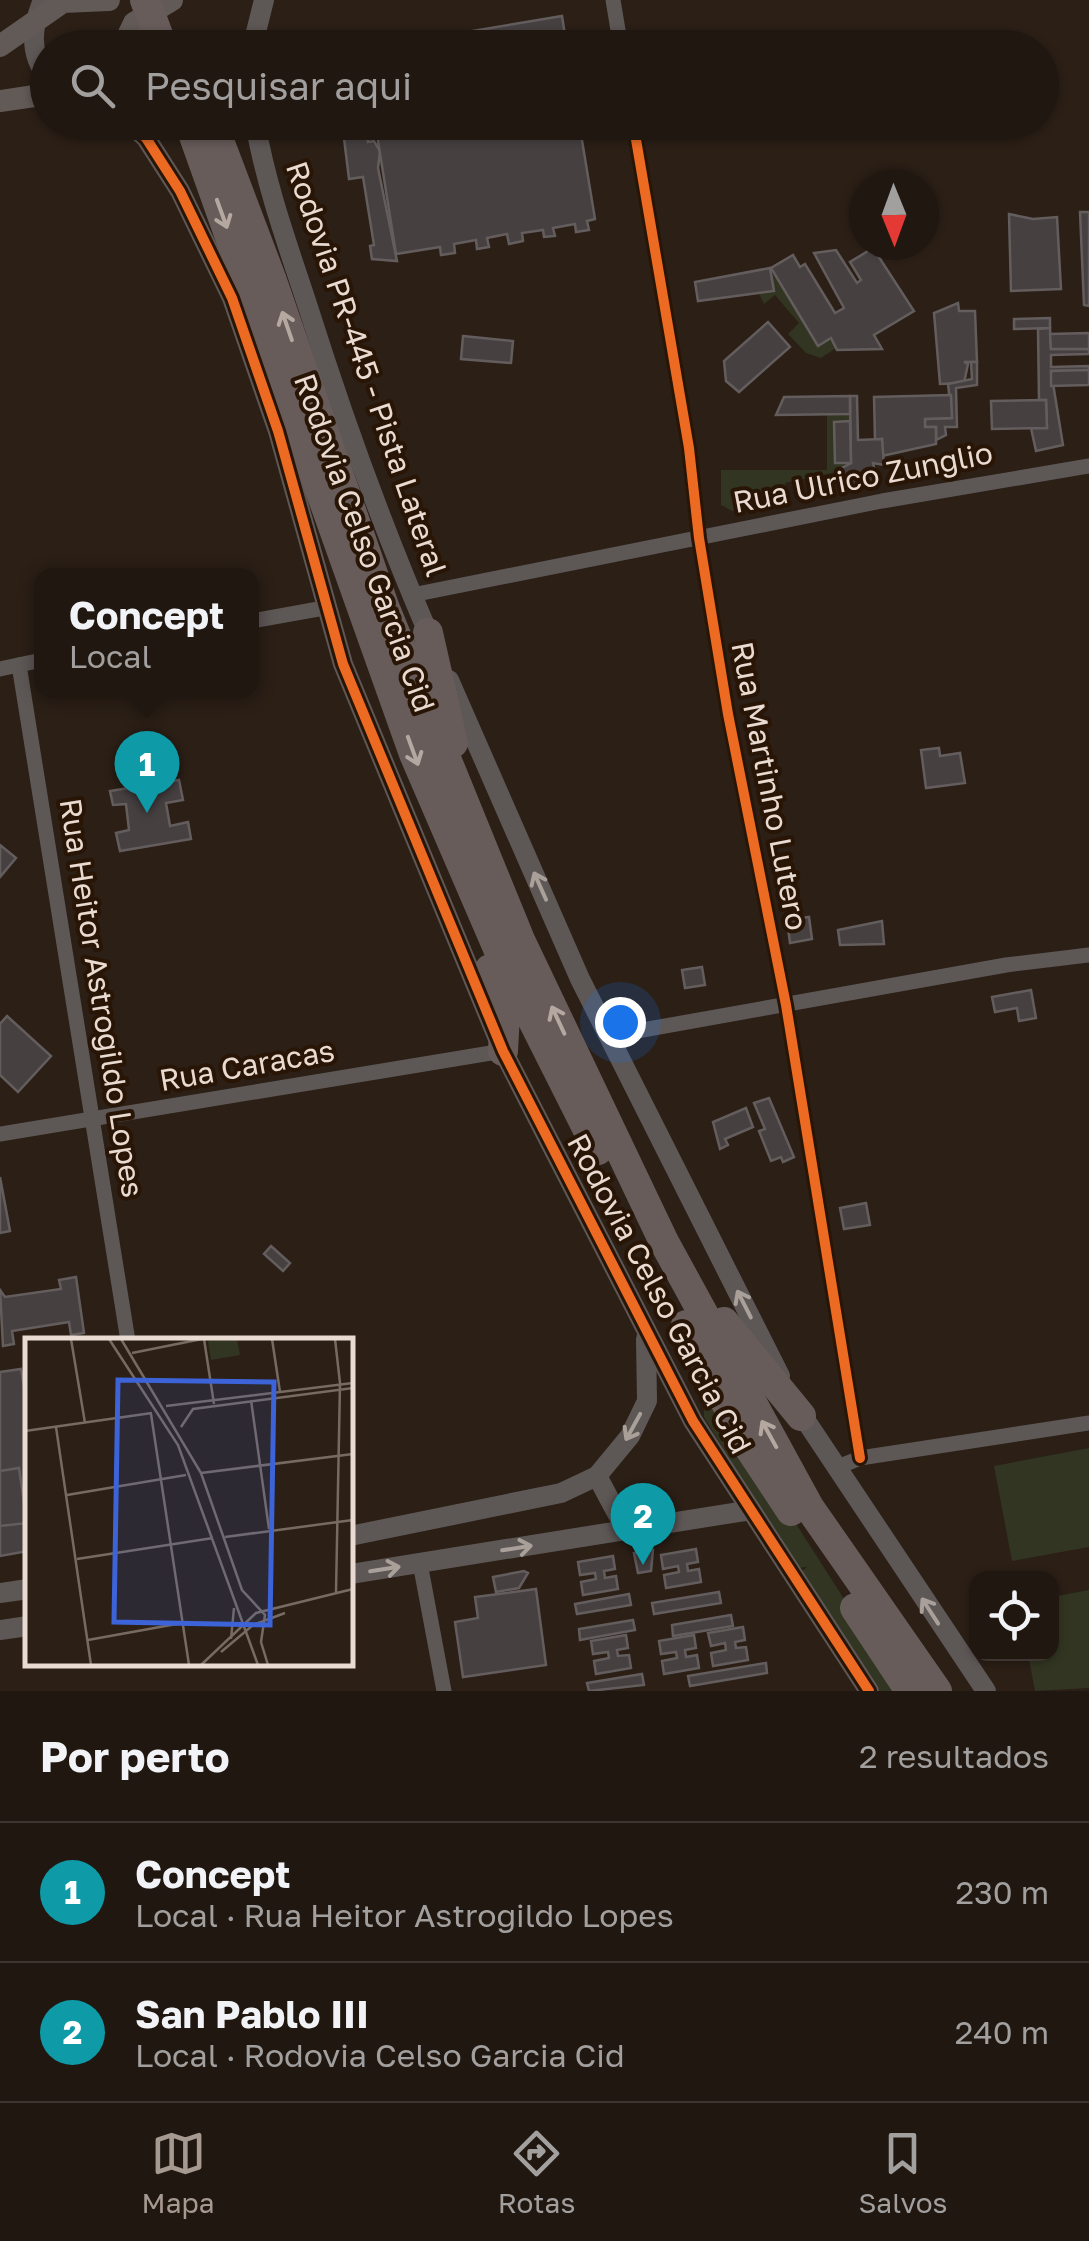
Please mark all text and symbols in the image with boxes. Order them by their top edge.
search box [30,30,1059,140]
icon: search [65,58,120,113]
text: Pesquisar aqui [145,63,412,108]
street label: Rodovia PR-445 - Pista Lateral [279,156,455,581]
north arrow [849,170,939,260]
one-way arrow [214,198,232,229]
one-way arrow [277,311,295,343]
street label: Rodovia Celso Garcia Cid [287,369,443,717]
street label: Rua Ulrico Zunglio [730,434,996,520]
popup [34,568,259,698]
text: Concept [69,592,224,637]
text: Local [69,637,152,675]
street label: Rua Martinho Lutero [724,638,816,933]
pin: 1 [114,730,180,813]
one-way arrow [405,735,423,766]
street label: Rua Heitor Astrogildo Lopes [53,796,151,1200]
one-way arrow [530,871,548,902]
your location [595,997,646,1048]
one-way arrow [548,1006,567,1036]
street label: Rua Caracas [156,1032,337,1098]
street label: Rodovia Celso Garcia Cid [560,1127,760,1460]
one-way arrow [734,1289,753,1319]
inset map [25,1338,352,1666]
one-way arrow [623,1412,643,1441]
one-way arrow [758,1420,778,1449]
pin: 2 [610,1482,676,1565]
one-way arrow [500,1538,532,1557]
one-way arrow [368,1559,401,1577]
map controls [969,1571,1059,1661]
button: locate [969,1571,1059,1661]
one-way arrow [920,1597,941,1626]
text: Por perto [40,1731,230,1781]
text: 2 resultados [859,1737,1049,1775]
text: Concept [135,1851,290,1896]
text: 1 [64,1873,81,1911]
text: 230 m [956,1873,1049,1911]
text: Local · Rua Heitor Astrogildo Lopes [135,1896,674,1934]
text: San Pablo III [135,1991,369,2036]
text: 2 [63,2013,82,2051]
text: 240 m [955,2013,1049,2051]
text: Local · Rodovia Celso Garcia Cid [135,2036,625,2074]
tab: Mapa [142,2126,215,2219]
tab: Rotas [498,2126,575,2219]
tab: Salvos [858,2126,947,2219]

